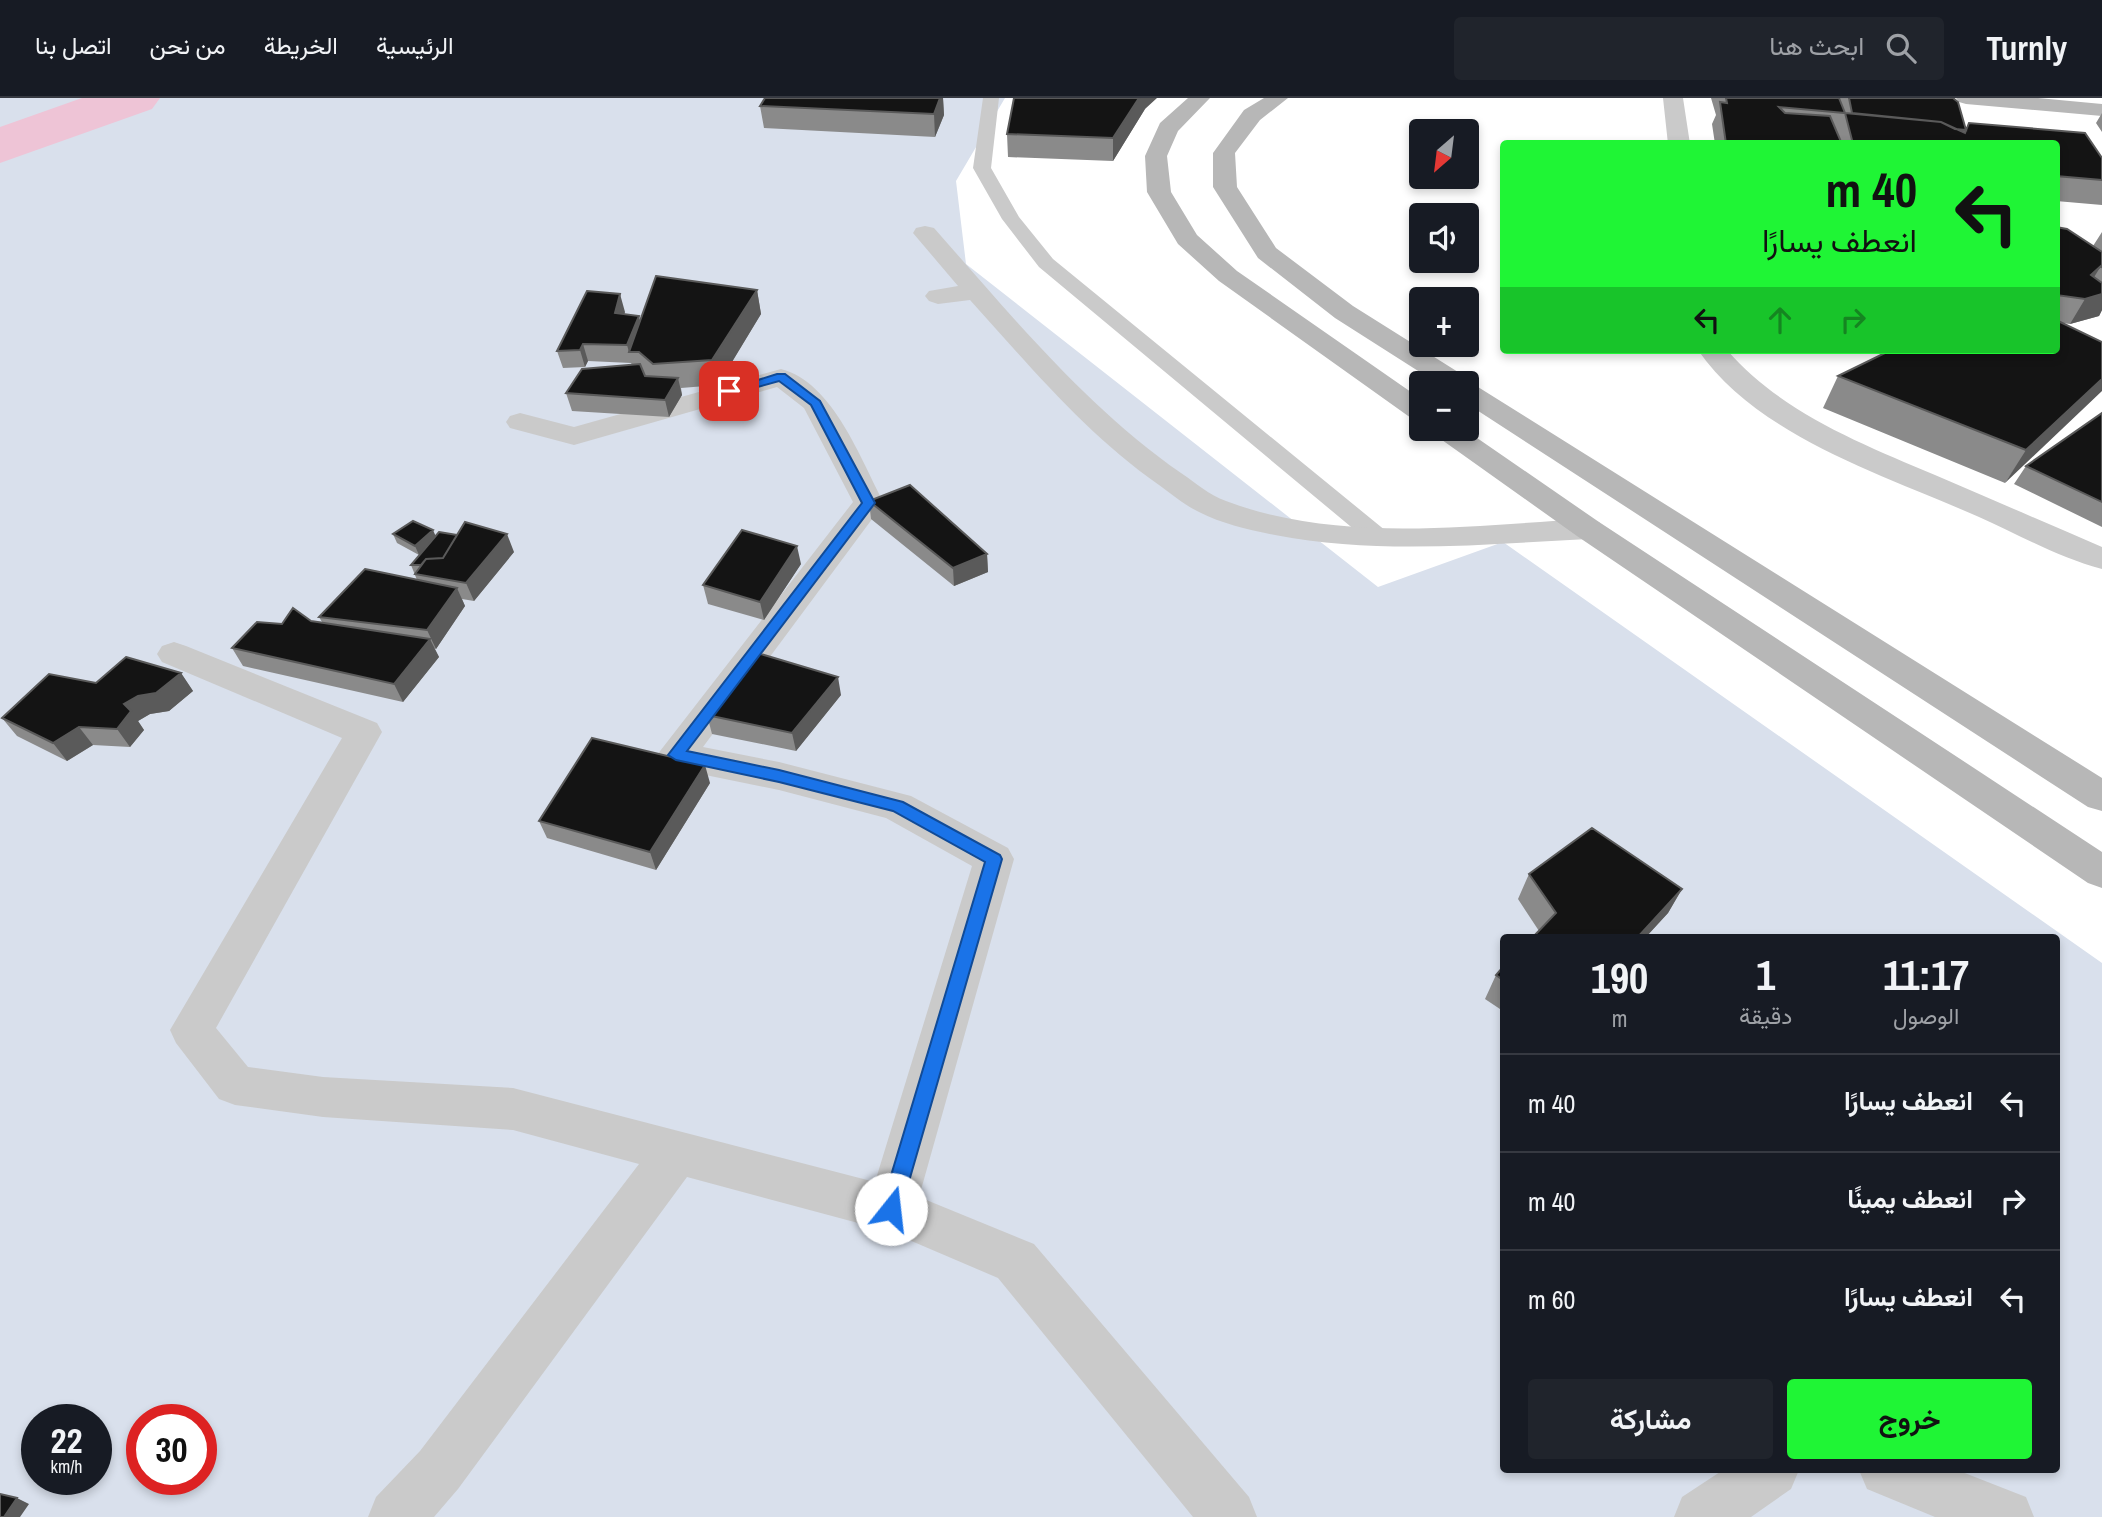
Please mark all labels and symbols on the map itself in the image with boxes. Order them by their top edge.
north arrow [1409,119,1479,189]
pin [699,361,759,421]
position arrow [854,1172,928,1246]
speed limit sign: 30 [126,1404,217,1495]

